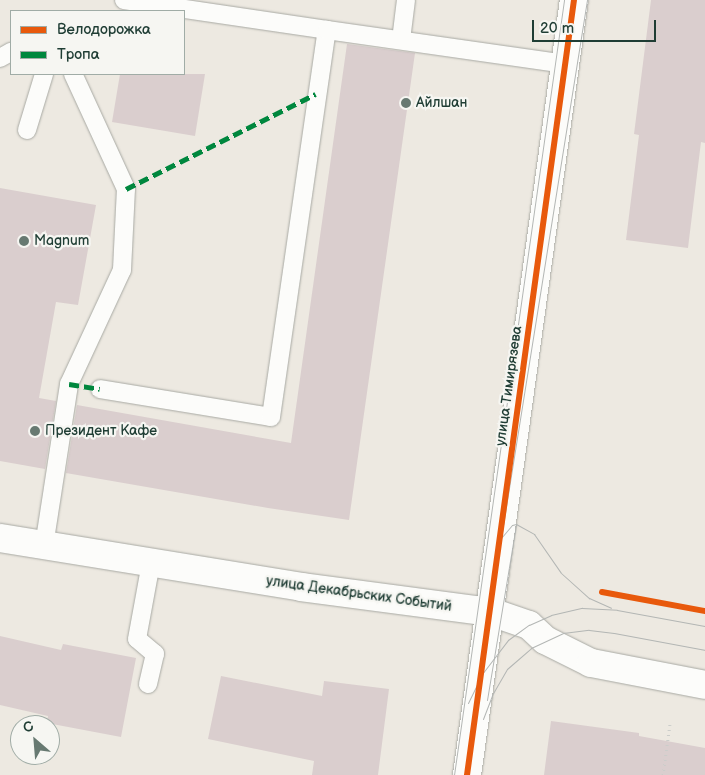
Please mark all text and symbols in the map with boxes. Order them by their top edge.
legend [10,10,185,75]
scale bar [535,10,659,42]
text: 20 m [540,19,574,38]
text: Велодорожка [57,20,151,39]
text: Тропа [57,45,100,64]
place label: Айлшан [416,95,467,111]
marker: Айлшан [400,97,412,109]
place label: Magnum [34,233,89,249]
marker: Magnum [18,235,30,247]
street label: улица Тимирязева [492,325,526,447]
place label: Президент Кафе [45,423,157,439]
marker: Президент Кафе [29,425,41,437]
street label: улица Декабрьских Событий [265,573,453,615]
north arrow [10,715,60,765]
text: С [20,717,37,737]

